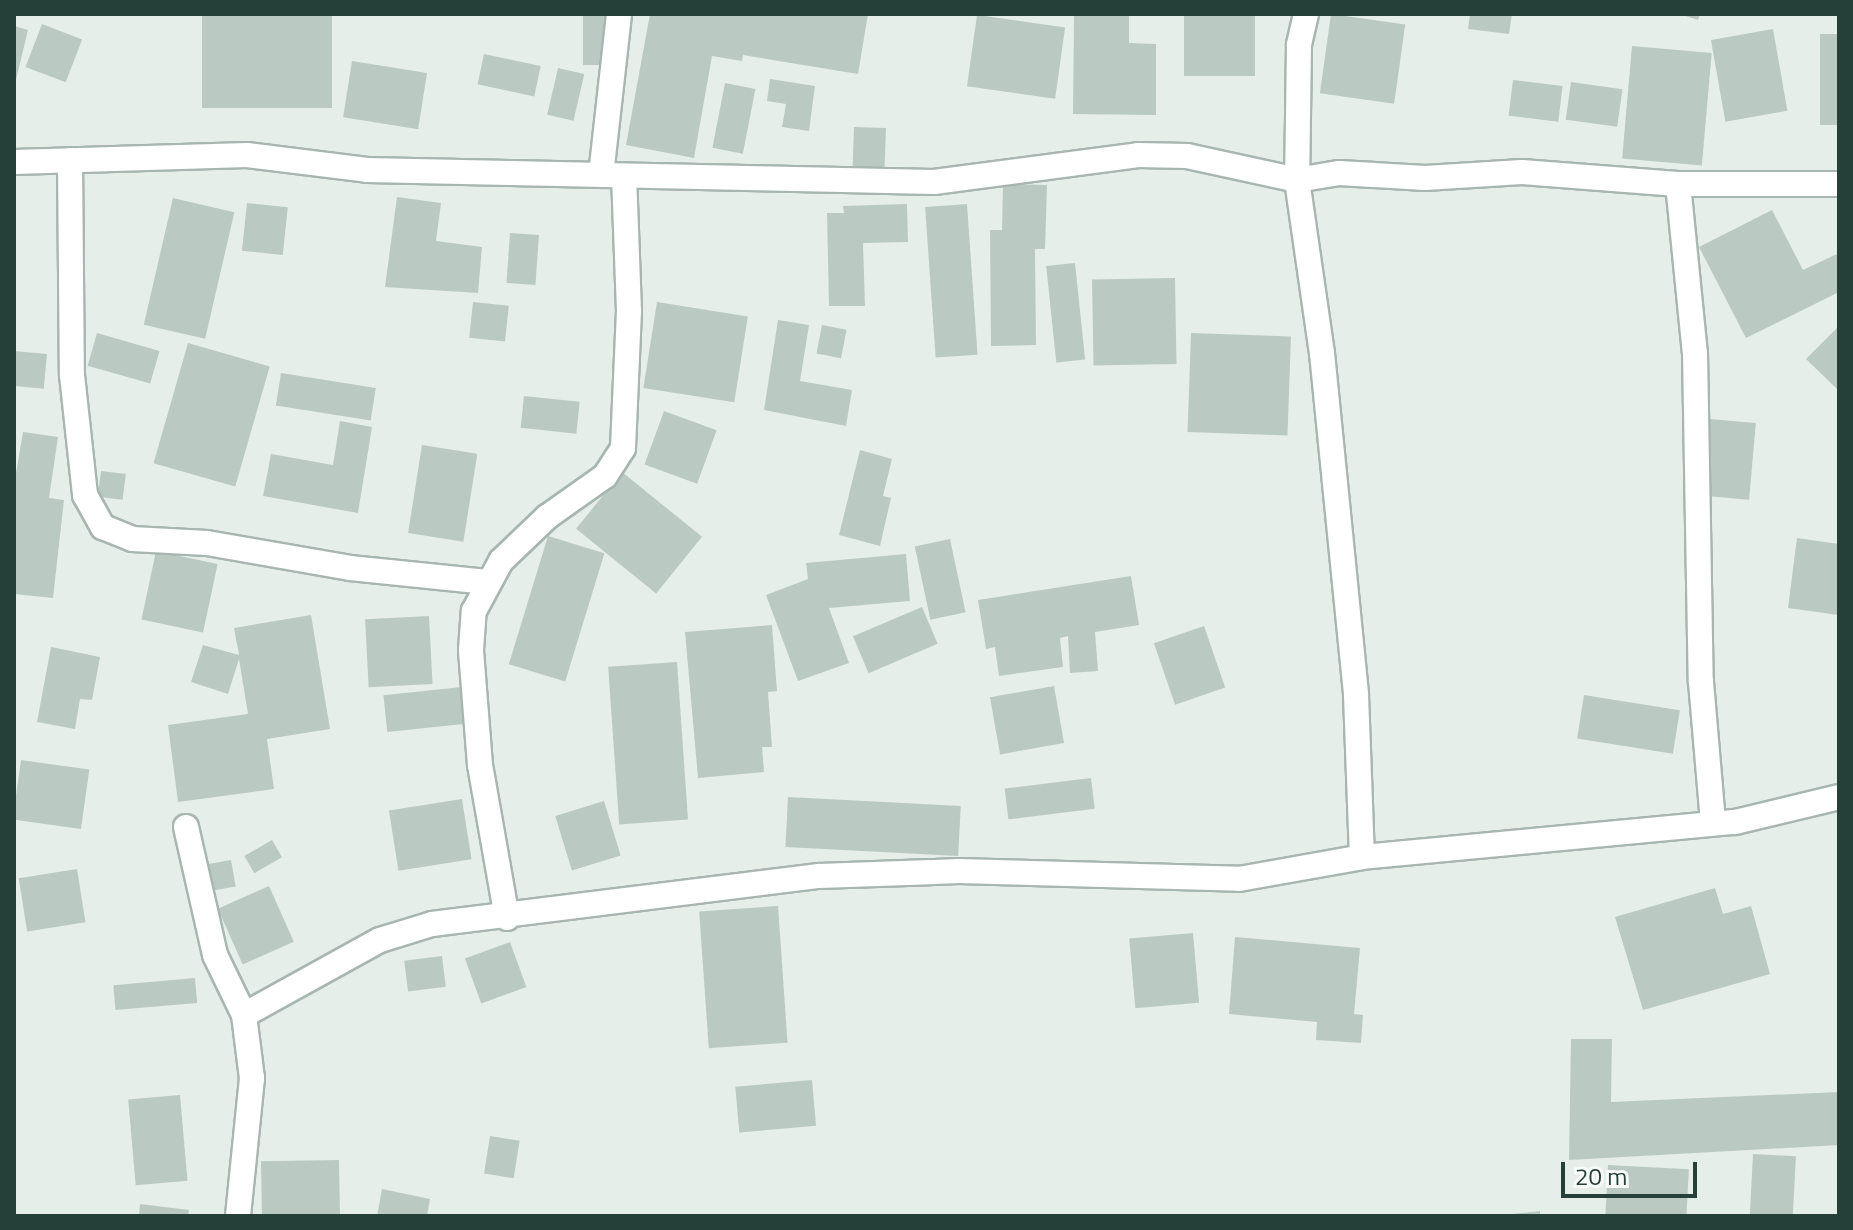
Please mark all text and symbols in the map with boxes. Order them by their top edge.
scale bar [1565,1146,1701,1196]
text: 20 m [1575,1158,1627,1194]

